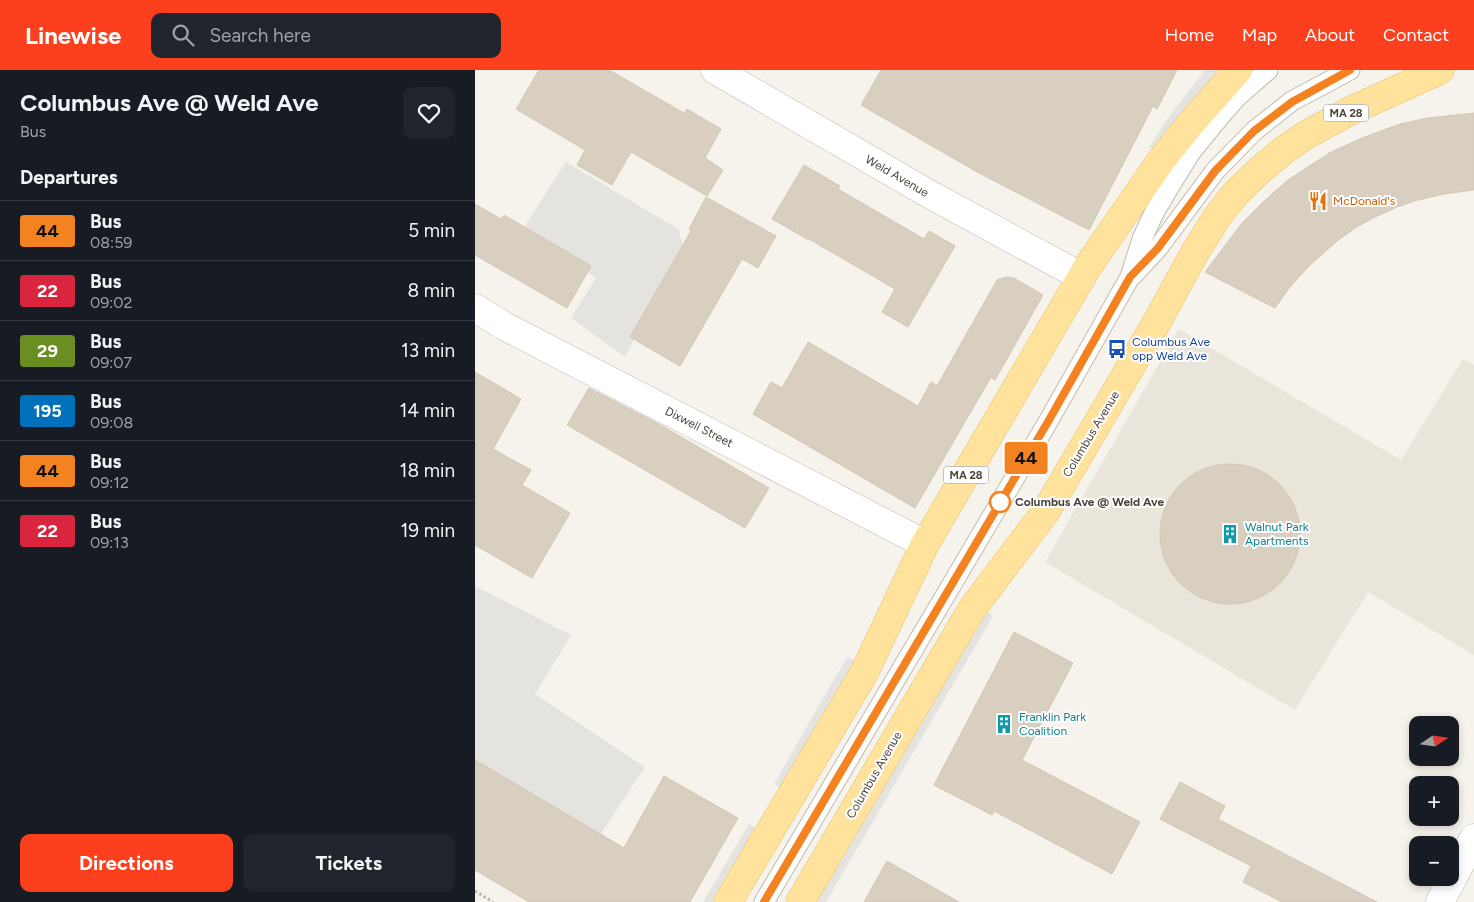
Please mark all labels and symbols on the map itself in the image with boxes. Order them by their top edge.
road number: MA 28 [1323,104,1369,122]
street label: Weld Avenue [863,152,932,200]
restaurant icon: McDonald's [1307,190,1329,212]
place label: McDonald's [1333,194,1396,208]
place label: Columbus Ave opp Weld Ave [1132,335,1211,363]
bus stop icon: Columbus Ave opp Weld Ave [1106,338,1128,360]
street label: Columbus Avenue [1060,388,1122,480]
street label: Dixwell Street [663,404,736,450]
line badge: 44 [1003,442,1049,474]
road number: MA 28 [943,466,989,484]
marker: Columbus Ave @ Weld Ave [989,491,1011,513]
place label: Columbus Ave @ Weld Ave [1015,495,1165,509]
place label: Walnut Park Apartments [1245,520,1309,548]
building icon: Walnut Park Apartments [1219,523,1241,545]
place label: Franklin Park Coalition [1019,710,1086,738]
building icon: Franklin Park Coalition [993,713,1015,735]
north arrow [1409,716,1459,766]
street label: Columbus Avenue [843,729,905,821]

